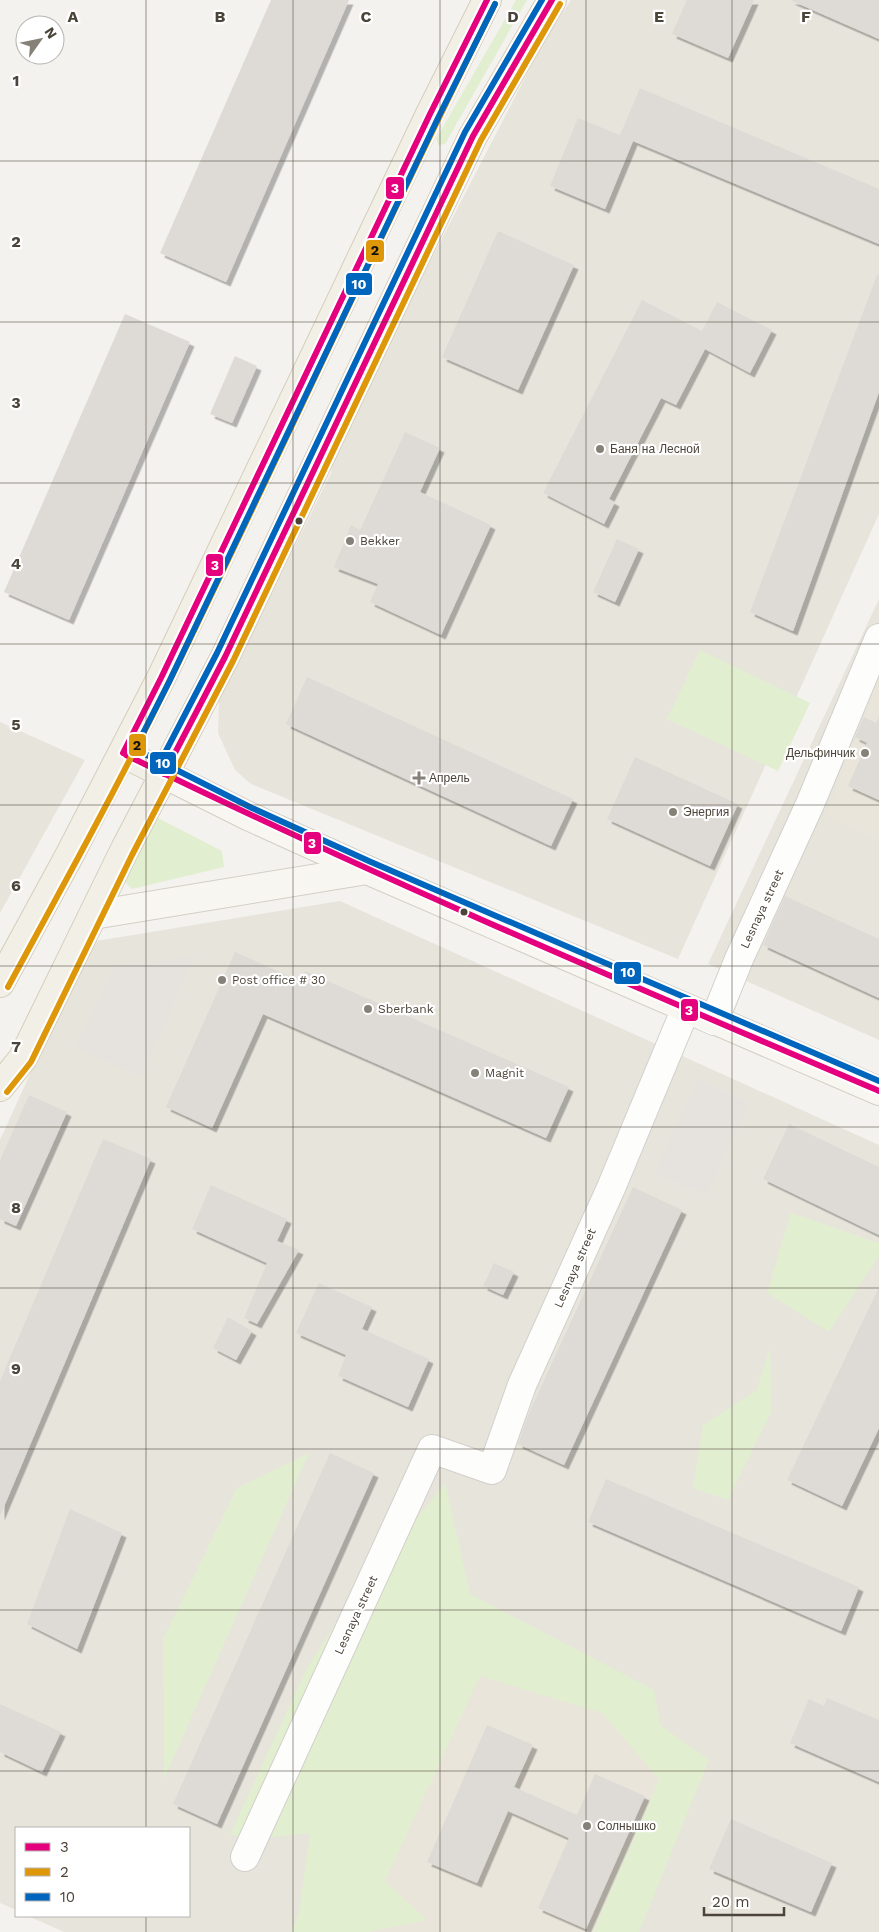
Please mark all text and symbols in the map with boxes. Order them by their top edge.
text: A [68,7,79,26]
text: B [215,7,226,26]
text: C [361,7,372,26]
text: D [507,7,519,26]
text: E [654,7,664,26]
text: F [801,7,811,26]
north arrow [15,15,65,65]
text: N [41,24,60,42]
text: 1 [13,71,19,90]
line badge: 3 [385,176,405,200]
text: 3 [391,180,399,196]
text: 2 [11,232,21,251]
line badge: 2 [365,239,385,263]
text: 2 [371,242,379,258]
line badge: 10 [345,272,373,296]
text: 10 [351,276,367,292]
text: 3 [11,393,21,412]
place label: Баня на Лесной [610,442,700,456]
marker: Баня на Лесной [594,443,606,455]
unlabelled marker [294,516,304,526]
place label: Bekker [360,534,400,548]
marker: Bekker [344,535,356,547]
line badge: 3 [205,553,224,577]
text: 4 [11,554,21,573]
text: 3 [211,557,219,573]
text: 5 [11,715,21,734]
line badge: 2 [128,733,147,757]
text: 2 [133,737,141,753]
place label: Дельфинчик [786,746,856,760]
marker: Дельфинчик [859,747,871,759]
line badge: 10 [149,751,177,775]
text: 10 [155,755,171,771]
place label: Апрель [429,771,470,785]
marker: Апрель [413,772,425,784]
place label: Энергия [683,805,729,819]
marker: Энергия [667,806,679,818]
line badge: 3 [303,831,322,855]
text: 3 [308,835,316,851]
street label: Lesnaya street [738,867,786,951]
text: 6 [11,876,21,895]
unlabelled marker [459,907,469,917]
line badge: 10 [613,961,642,985]
text: 10 [620,964,636,980]
place label: Post office # 30 [232,973,326,987]
marker: Post office # 30 [216,974,228,986]
line badge: 3 [680,998,699,1022]
place label: Sberbank [378,1002,434,1016]
text: 3 [685,1002,693,1018]
marker: Sberbank [362,1003,374,1015]
text: 7 [11,1037,21,1056]
place label: Magnit [485,1066,524,1080]
marker: Magnit [469,1067,481,1079]
text: 8 [11,1198,21,1217]
street label: Lesnaya street [551,1226,599,1310]
text: 9 [11,1359,21,1378]
street label: Lesnaya street [332,1573,380,1657]
place label: Солнышко [597,1819,656,1833]
marker: Солнышко [581,1820,593,1832]
legend [15,1827,190,1917]
text: 3 [60,1838,69,1856]
text: 2 [60,1863,69,1881]
scale bar [704,1884,784,1916]
text: 10 [60,1888,75,1906]
text: 20 m [712,1893,750,1911]

